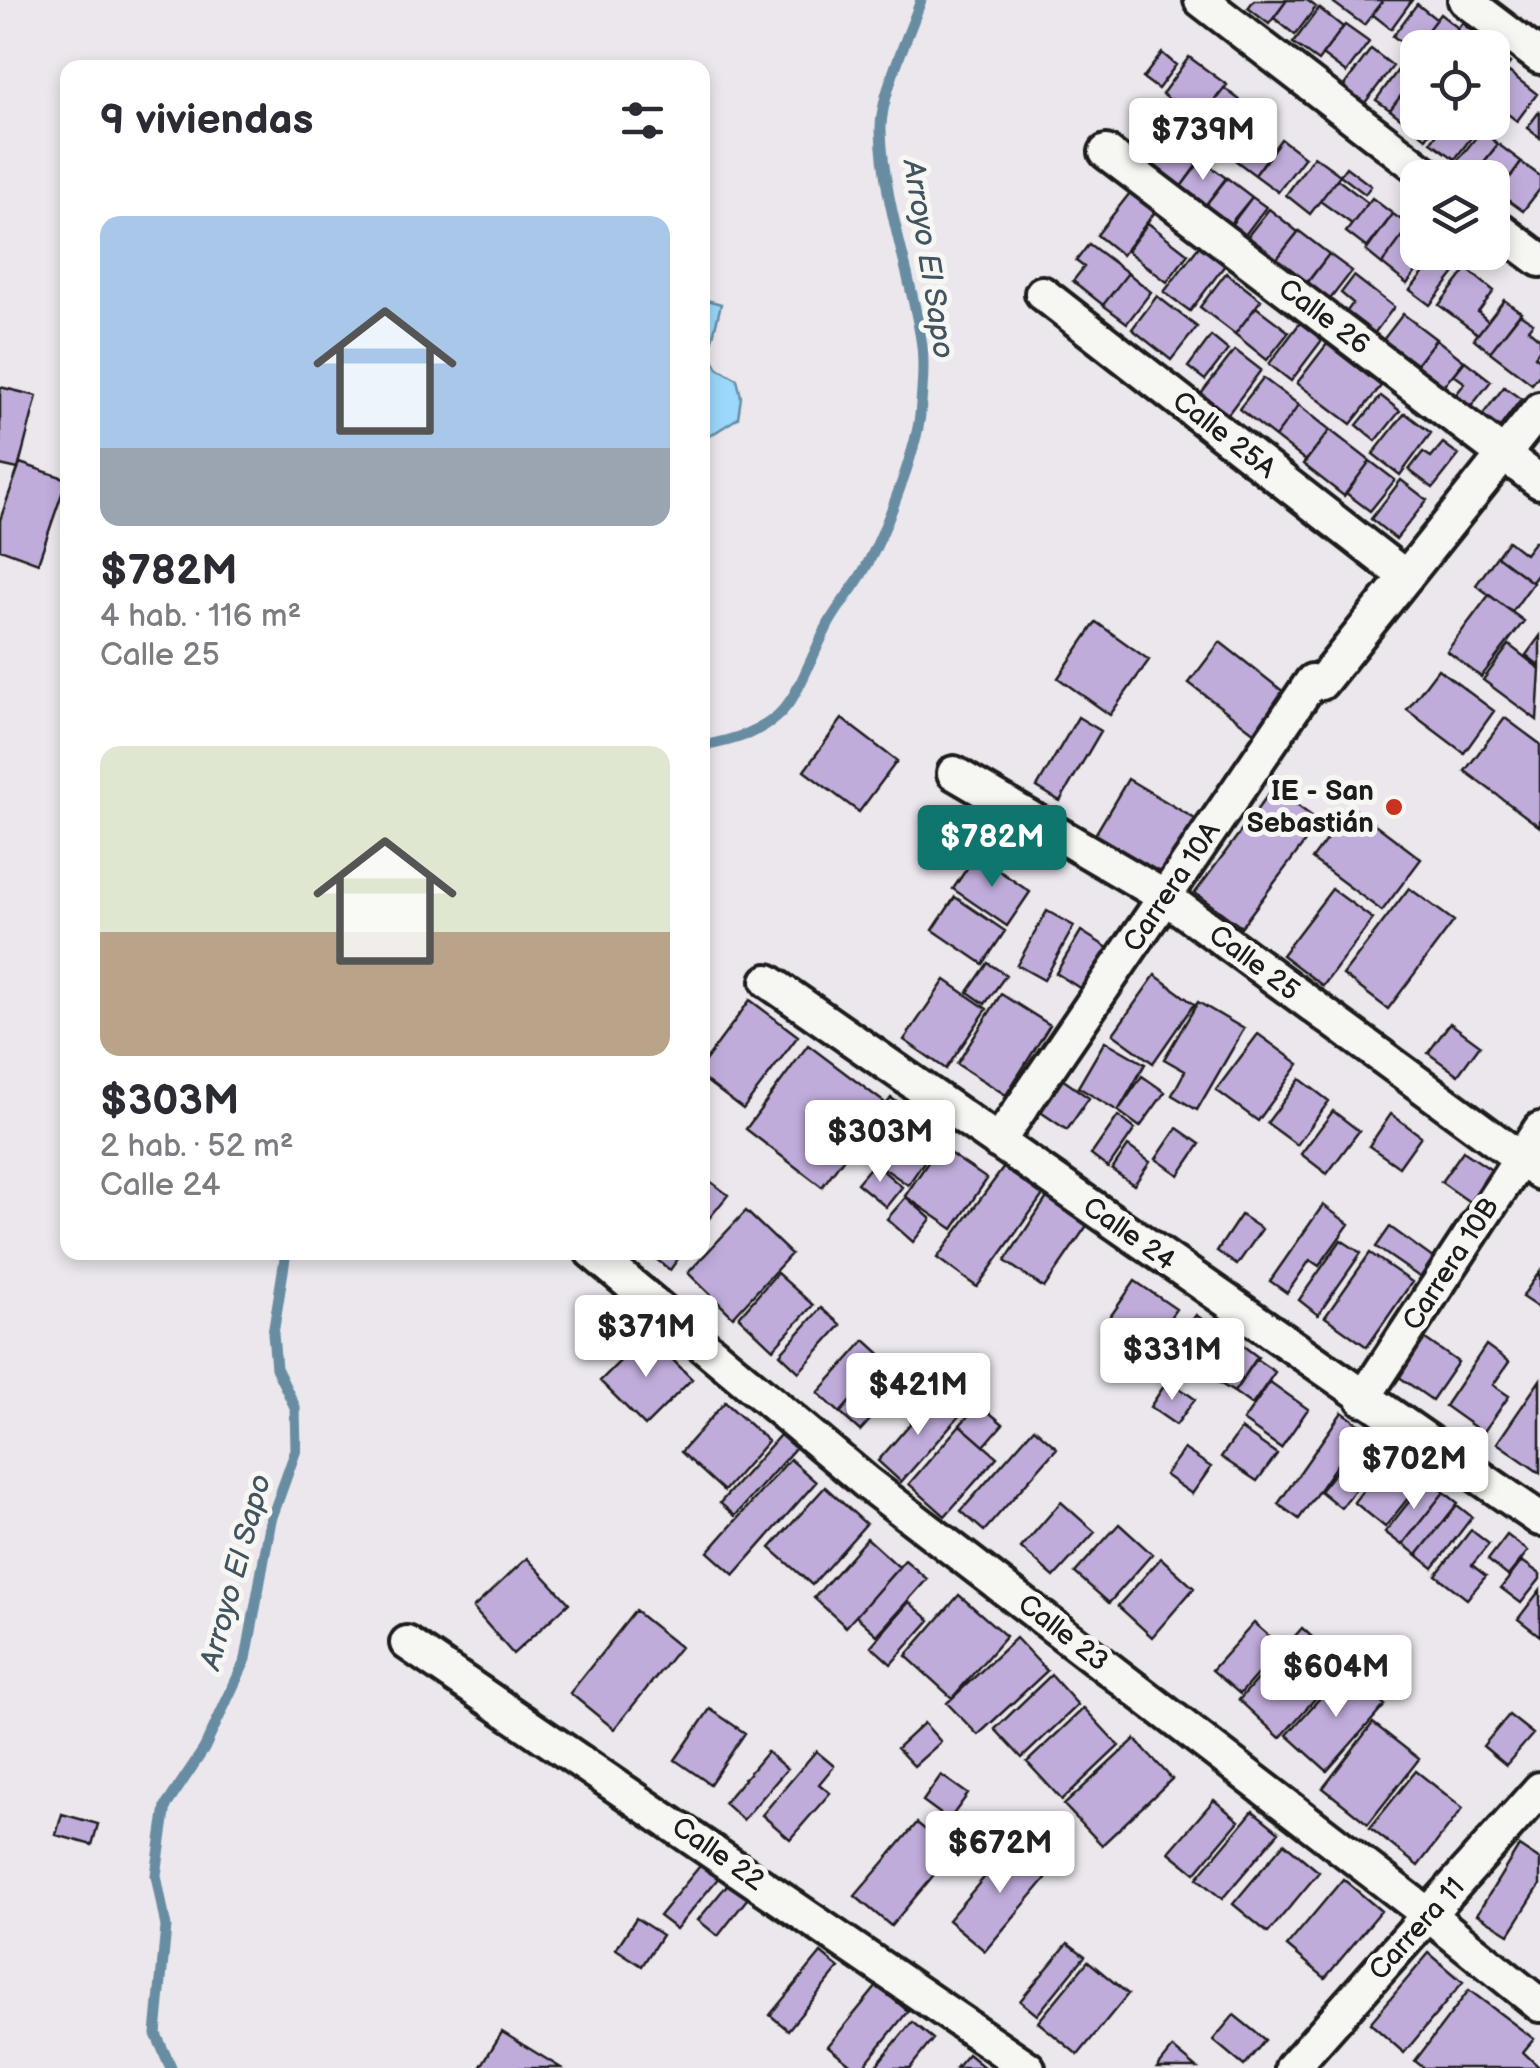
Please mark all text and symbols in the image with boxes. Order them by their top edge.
map controls [1400,30,1510,270]
button: locate [1400,30,1510,140]
icon: filters [615,93,670,148]
text: 9 viviendas [100,95,313,146]
pin: $739M [1133,98,1273,183]
text: $739M [1151,111,1255,150]
water label: Arroyo El Sapo [894,155,961,361]
button: layers [1400,160,1510,270]
street label: Calle 26 [1272,272,1376,362]
icon: home [295,281,475,461]
street label: Calle 25A [1166,384,1283,486]
text: $782M [100,546,237,597]
text: 4 hab. · 116 m² [100,597,301,636]
text: Calle 25 [100,636,220,675]
place label: IE - San Sebastián [1247,775,1374,840]
marker: IE - San Sebastián [1383,796,1405,818]
pin: $782M [922,805,1062,890]
icon: home [295,811,475,991]
street label: Carrera 10A [1117,815,1228,958]
text: $782M [940,818,1044,857]
street label: Calle 25 [1202,918,1306,1008]
text: $303M [100,1076,239,1127]
pin: $303M [810,1100,950,1185]
text: $303M [827,1113,933,1152]
text: 2 hab. · 52 m² [100,1127,293,1166]
text: Calle 24 [100,1166,220,1205]
street label: Calle 24 [1076,1190,1182,1278]
street label: Carrera 10B [1396,1192,1506,1336]
pin: $371M [576,1295,716,1380]
text: $371M [597,1308,695,1347]
pin: $331M [1102,1318,1242,1403]
text: $331M [1122,1331,1222,1370]
pin: $421M [848,1353,988,1438]
text: $421M [868,1366,968,1405]
pin: $702M [1344,1427,1484,1512]
text: $702M [1361,1440,1467,1479]
water label: Arroyo El Sapo [192,1470,279,1676]
street label: Calle 23 [1011,1588,1115,1678]
pin: $604M [1266,1635,1406,1720]
text: $604M [1283,1648,1389,1687]
street label: Calle 22 [665,1810,771,1898]
pin: $672M [930,1811,1070,1896]
text: $672M [948,1824,1052,1863]
street label: Carrera 11 [1362,1871,1472,1987]

